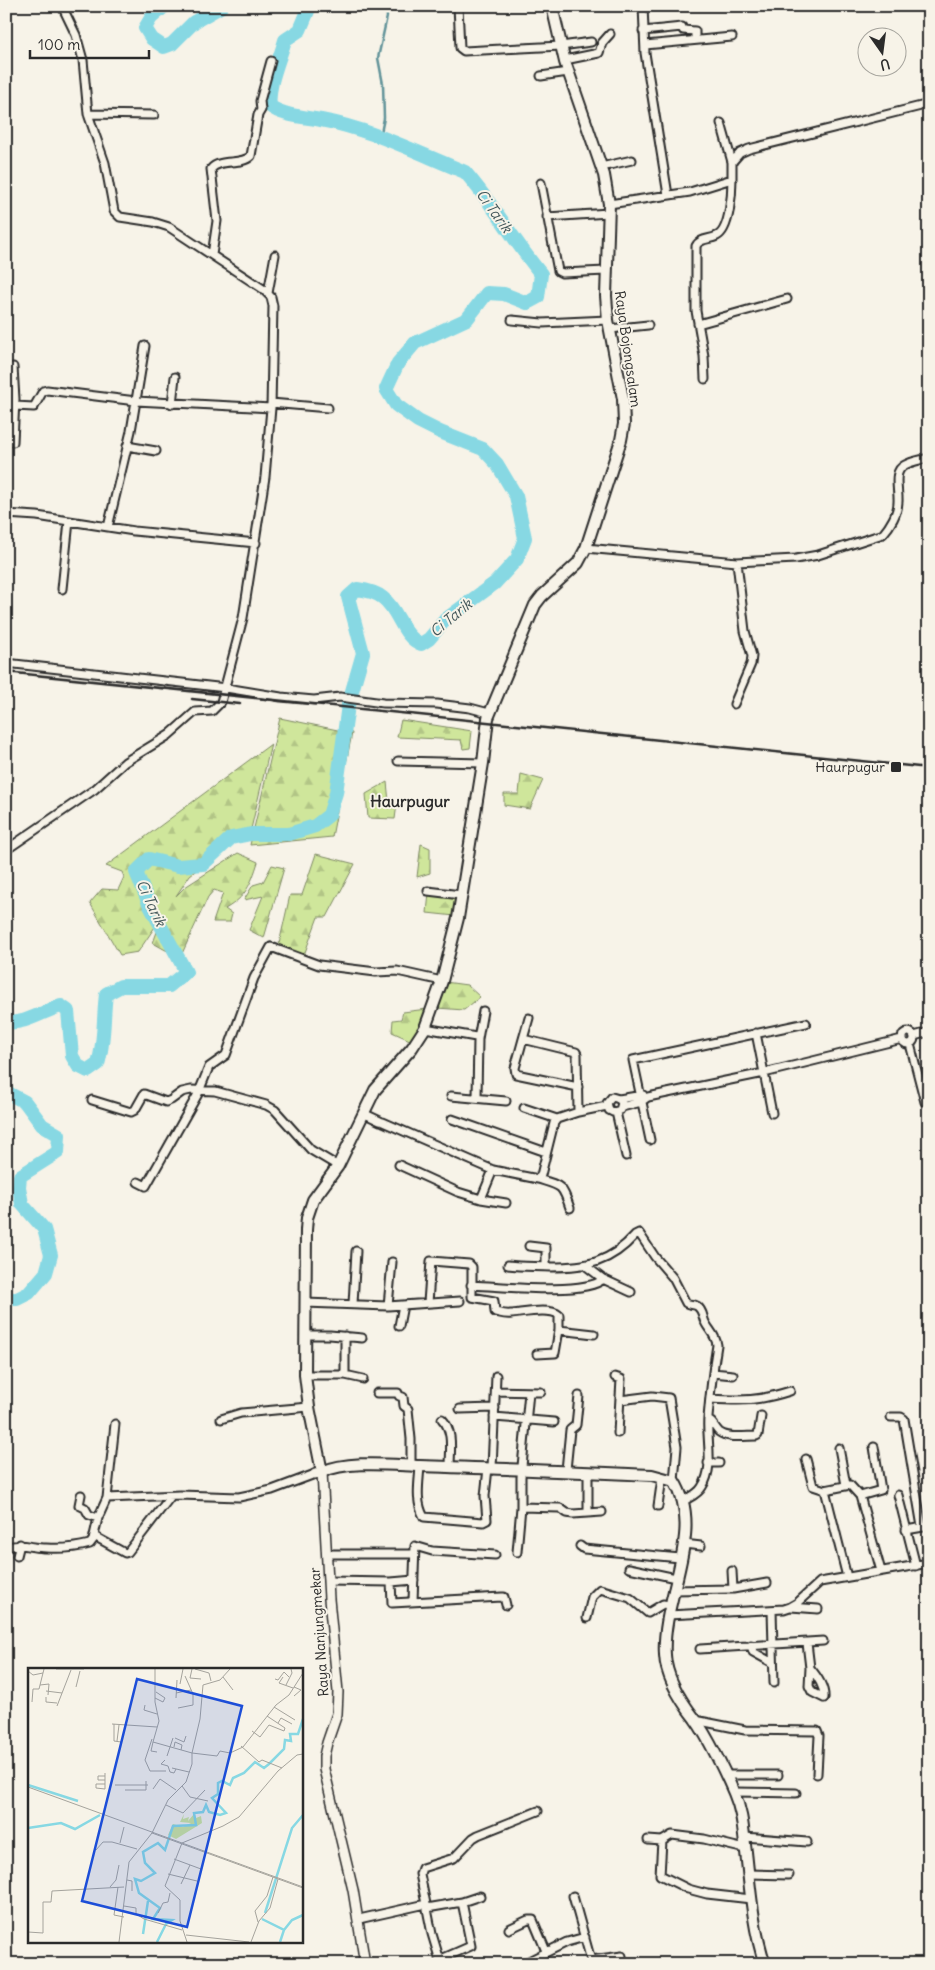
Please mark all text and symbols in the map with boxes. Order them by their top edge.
scale bar [30,28,149,60]
north arrow [858,28,908,78]
text: 100 m [38,35,80,54]
text: U [878,55,892,75]
water label: Ci Tarik [472,185,517,237]
street label: Raya Bojongsalam [611,289,645,409]
water label: Ci Tarik [426,594,477,641]
place label: Haurpugur [815,758,885,776]
marker: Haurpugur [889,760,903,774]
district label: Haurpugur [370,791,450,812]
water label: Ci Tarik [132,876,171,930]
street label: Raya Nanjungmekar [305,1567,332,1697]
inset map [28,1668,302,1942]

